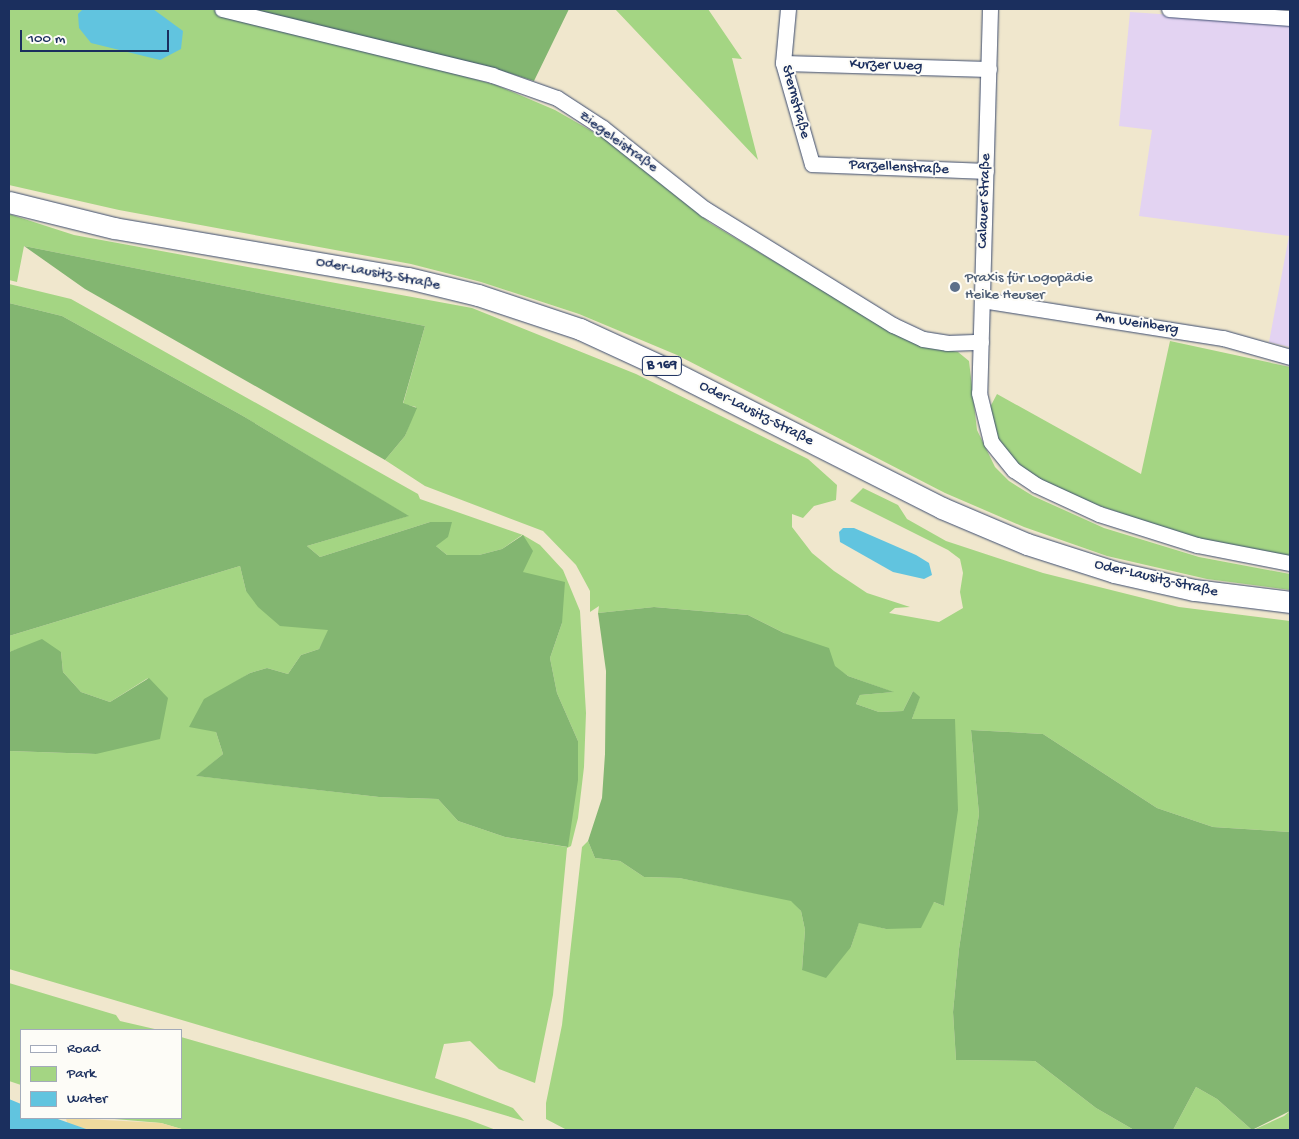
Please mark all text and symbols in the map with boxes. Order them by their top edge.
scale bar [22,20,171,52]
text: 100 m [28,30,65,48]
street label: Kurzer Weg [849,56,923,76]
street label: Sternstraße [777,63,813,141]
street label: Ziegeleistraße [575,107,661,177]
street label: Calauer Straße [974,153,996,249]
street label: Parzellenstraße [849,156,949,180]
street label: Oder-Lausitz-Straße [314,253,442,295]
place label: Praxis für Logopädie Heike Heuser [965,269,1093,304]
marker: Praxis für Logopädie Heike Heuser [949,281,961,293]
street label: Am Weinberg [1094,309,1180,339]
road number: B 169 [641,354,683,378]
street label: Oder-Lausitz-Straße [696,377,816,451]
street label: Oder-Lausitz-Straße [1092,556,1220,602]
legend [20,1029,182,1119]
text: Road [67,1040,100,1058]
text: Park [67,1065,96,1083]
text: Water [67,1090,107,1108]

